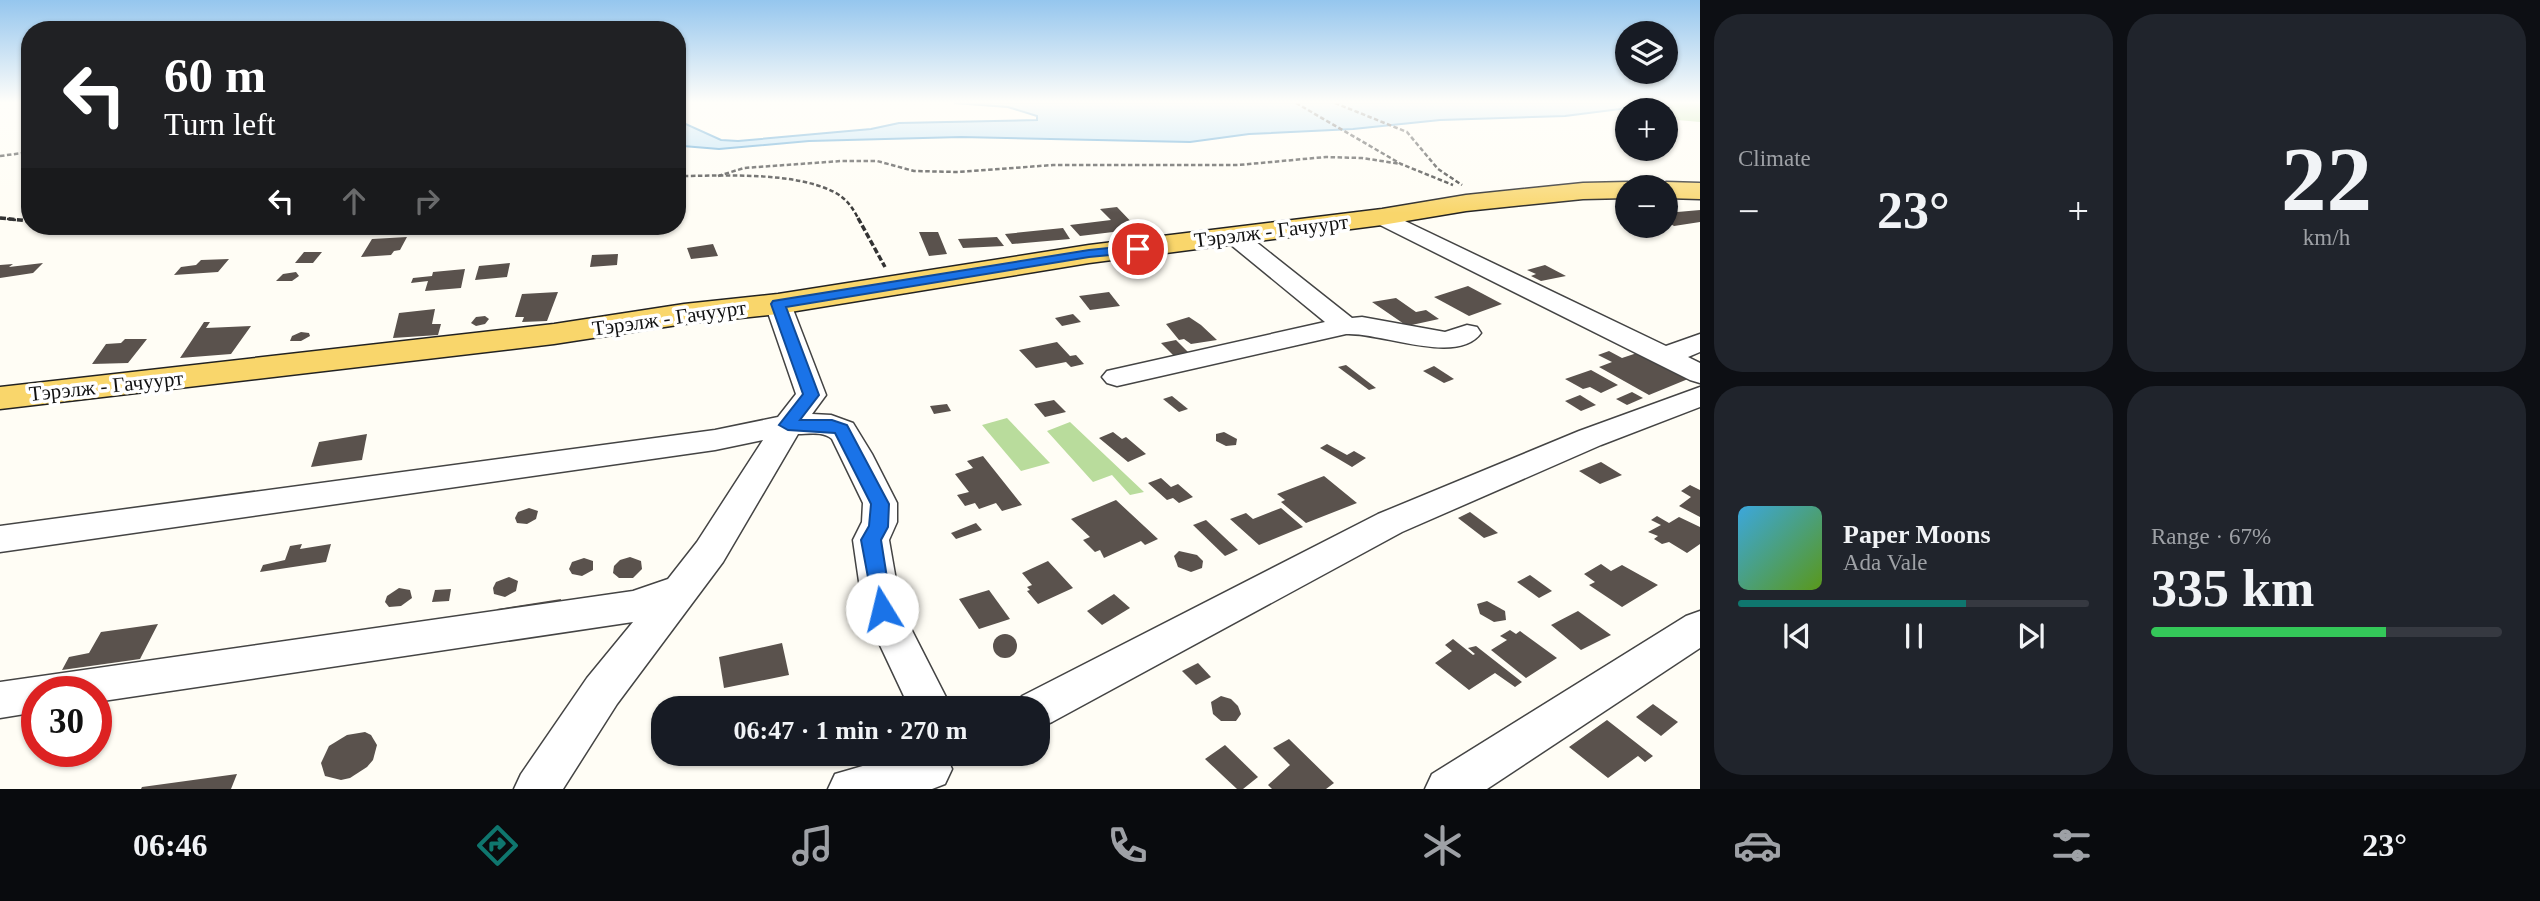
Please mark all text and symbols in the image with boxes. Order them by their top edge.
map controls [1615,21,1678,238]
button: layers [1615,21,1678,84]
text: 60 m [164,48,266,103]
icon: left [49,49,140,140]
button: + [1615,98,1678,161]
text: Turn left [164,106,276,142]
text: 22 [2281,129,2372,230]
text: Climate [1738,146,1811,171]
button: − [1615,175,1678,238]
icon: left [262,182,300,220]
icon: ahead [335,182,373,220]
icon: right [408,182,446,220]
text: 23° [1877,182,1950,239]
text: − [1738,190,1759,232]
text: + [2068,190,2089,232]
street label: Тэрэлж - Гачуурт [1193,210,1349,252]
pin [1108,219,1168,279]
text: km/h [2303,225,2350,250]
icon: arrive [1119,230,1157,268]
street label: Тэрэлж - Гачуурт [591,295,747,341]
street label: Тэрэлж - Гачуурт [28,366,184,406]
text: Paper Moons [1843,520,1991,549]
text: Range · 67% [2151,524,2271,549]
text: Ada Vale [1843,550,1928,575]
text: 335 km [2151,560,2314,617]
position arrow [845,572,919,646]
icon: previous [1778,617,1816,655]
icon: pause [1895,617,1933,655]
icon: next [2012,617,2050,655]
speed limit sign: 30 [21,676,112,767]
text: 06:47 · 1 min · 270 m [734,716,968,745]
icon: directions [473,821,522,870]
icon: music [788,821,837,870]
icon: phone [1103,821,1152,870]
icon: climate [1418,821,1467,870]
icon: car [1733,821,1782,870]
icon: filters [2047,821,2096,870]
text: 06:46 [133,827,208,863]
text: 23° [2362,827,2407,863]

